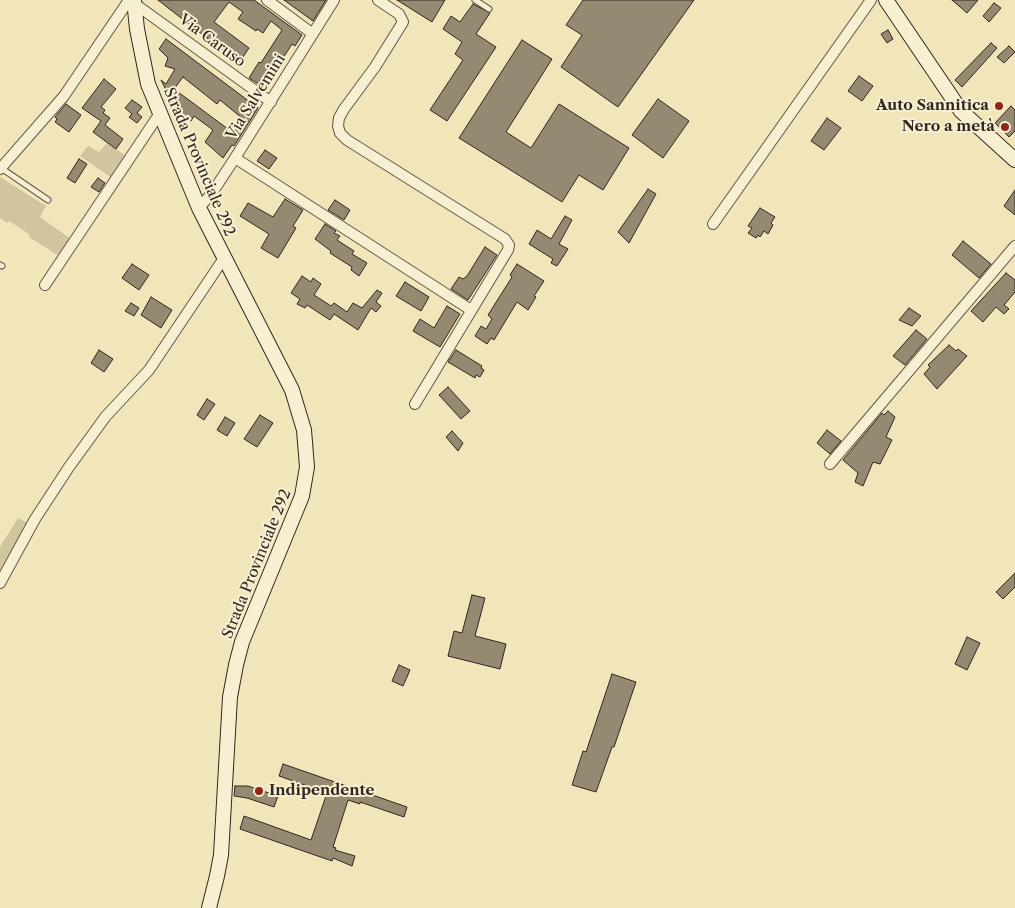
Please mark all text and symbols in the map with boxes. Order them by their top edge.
street label: Via Caruso [175,11,249,71]
street label: Via Salvemini [223,51,289,143]
street label: Strada Provinciale 292 [160,85,238,239]
place label: Auto Sannitica [876,97,989,115]
marker: Auto Sannitica [993,100,1005,112]
place label: Nero a metà [902,118,995,136]
marker: Nero a metà [999,121,1011,133]
street label: Strada Provinciale 292 [219,487,295,641]
place label: Indipendente [269,782,374,800]
marker: Indipendente [253,785,265,797]

